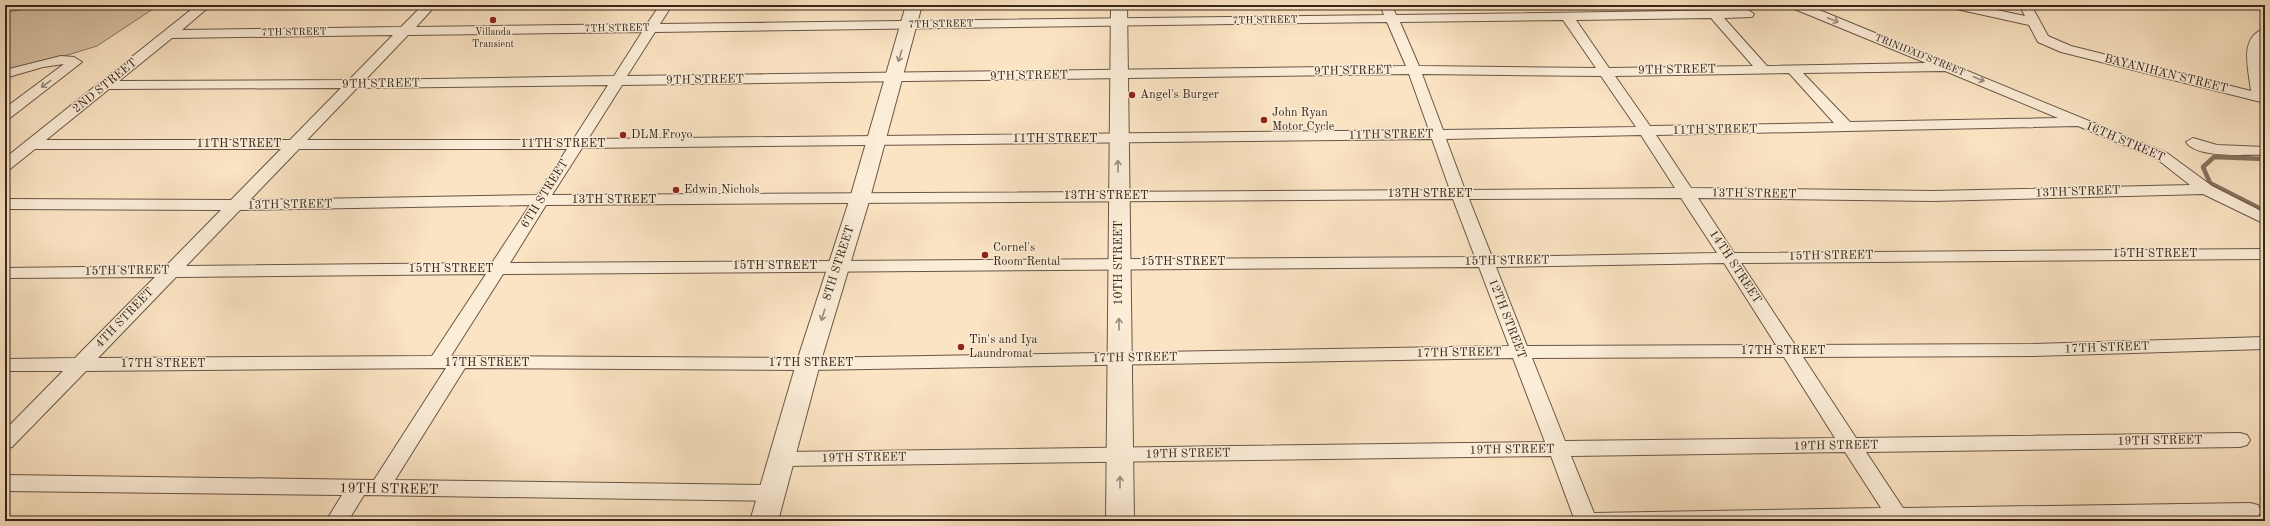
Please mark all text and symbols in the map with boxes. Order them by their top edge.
street label: 7TH STREET [1232,14,1298,26]
marker: Villanda Transient [488,15,498,25]
one-way arrow [1826,16,1838,24]
street label: 7TH STREET [908,18,974,30]
street label: 7TH STREET [584,22,650,34]
street label: 7TH STREET [261,26,327,38]
place label: Villanda Transient [472,27,515,49]
street label: TRINIDAD STREET [1873,32,1967,78]
one-way arrow [896,50,903,63]
street label: BAYANIHAN STREET [2103,53,2229,95]
street label: 2ND STREET [71,57,139,115]
street label: 9TH STREET [1638,63,1716,77]
street label: 9TH STREET [1314,64,1392,78]
street label: 9TH STREET [990,69,1068,83]
street label: 9TH STREET [666,73,744,87]
one-way arrow [1972,76,1984,84]
street label: 9TH STREET [342,77,420,91]
one-way arrow [40,80,51,88]
place label: Angel's Burger [1140,89,1219,101]
marker: Angel's Burger [1127,90,1137,100]
place label: John Ryan Motor Cycle [1272,107,1335,133]
marker: John Ryan Motor Cycle [1259,115,1269,125]
street label: 16TH STREET [2084,120,2166,164]
street label: 11TH STREET [1672,123,1758,137]
street label: 11TH STREET [1348,128,1434,142]
place label: DLM Froyo [631,129,693,141]
marker: DLM Froyo [618,130,628,140]
street label: 11TH STREET [1012,133,1098,145]
street label: 11TH STREET [196,138,282,150]
street label: 11TH STREET [520,138,606,150]
street label: 6TH STREET [519,158,571,230]
one-way arrow [1114,160,1122,173]
place label: Edwin Nichols [684,184,760,196]
marker: Edwin Nichols [671,185,681,195]
street label: 13TH STREET [2035,185,2121,199]
street label: 13TH STREET [1711,187,1797,201]
street label: 13TH STREET [1387,188,1473,200]
street label: 13TH STREET [1063,190,1149,202]
street label: 13TH STREET [571,194,657,206]
street label: 13TH STREET [247,198,333,212]
street label: 10TH STREET [1113,220,1125,306]
street label: 8TH STREET [821,224,857,302]
street label: 14TH STREET [1707,228,1763,306]
place label: Cornel's Room Rental [993,242,1060,268]
street label: 15TH STREET [2112,247,2198,260]
street label: 15TH STREET [1788,248,1874,263]
marker: Cornel's Room Rental [980,250,990,260]
street label: 15TH STREET [1464,253,1550,268]
street label: 15TH STREET [1140,255,1226,268]
street label: 15TH STREET [732,259,818,272]
street label: 15TH STREET [408,262,494,275]
street label: 15TH STREET [84,263,170,278]
street label: 12TH STREET [1486,277,1528,361]
street label: 4TH STREET [94,286,156,350]
one-way arrow [819,308,826,321]
one-way arrow [1115,318,1123,331]
place label: Tin's and Iya Laundromat [969,334,1037,360]
street label: 17TH STREET [2064,341,2150,355]
marker: Tin's and Iya Laundromat [956,342,966,352]
street label: 17TH STREET [1740,345,1826,357]
street label: 17TH STREET [1416,346,1502,360]
street label: 17TH STREET [1092,351,1178,365]
street label: 17TH STREET [444,357,530,369]
street label: 17TH STREET [768,357,854,369]
street label: 17TH STREET [120,358,206,370]
street label: 19TH STREET [2117,434,2203,448]
street label: 19TH STREET [1793,439,1879,453]
street label: 19TH STREET [1469,443,1555,457]
street label: 19TH STREET [1145,447,1231,461]
street label: 19TH STREET [821,451,907,465]
one-way arrow [1116,476,1124,489]
street label: 19TH STREET [339,481,439,497]

